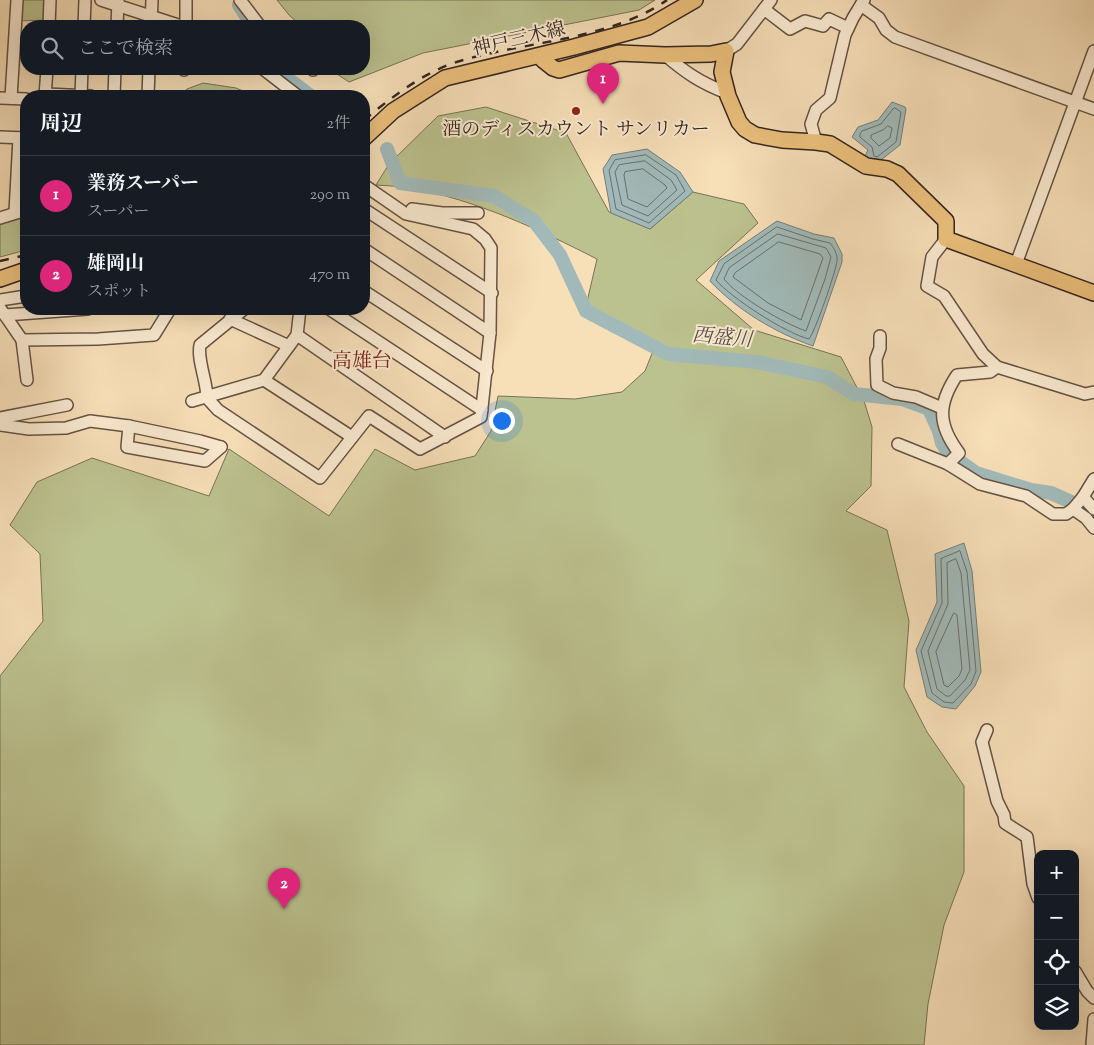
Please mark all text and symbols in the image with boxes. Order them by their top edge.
street label: 神戸三木線 [470,16,568,64]
search box [20,20,370,75]
icon: search [38,34,66,62]
text: ここで検索 [78,36,173,63]
pin: 1 [587,63,619,104]
marker: 酒のディスカウント サンリカー [570,105,582,117]
text: 周辺 [40,110,82,140]
text: 2件 [327,113,350,136]
place label: 酒のディスカウント サンリカー [442,117,710,144]
text: 業務スーパー [87,171,199,198]
text: 1 [53,184,59,207]
text: 290 m [310,184,350,207]
text: スーパー [87,201,149,224]
text: 雄岡山 [87,251,144,278]
text: 2 [52,264,60,287]
text: 470 m [309,264,350,287]
text: スポット [87,281,151,304]
water label: 西盛川 [691,322,755,356]
district label: 高雄台 [332,348,392,377]
your location [489,408,515,434]
map controls [1034,850,1079,1030]
button: + [1034,850,1079,895]
pin: 2 [268,868,300,909]
button: − [1034,895,1079,940]
button: locate [1034,940,1079,985]
button: layers [1034,985,1079,1030]

